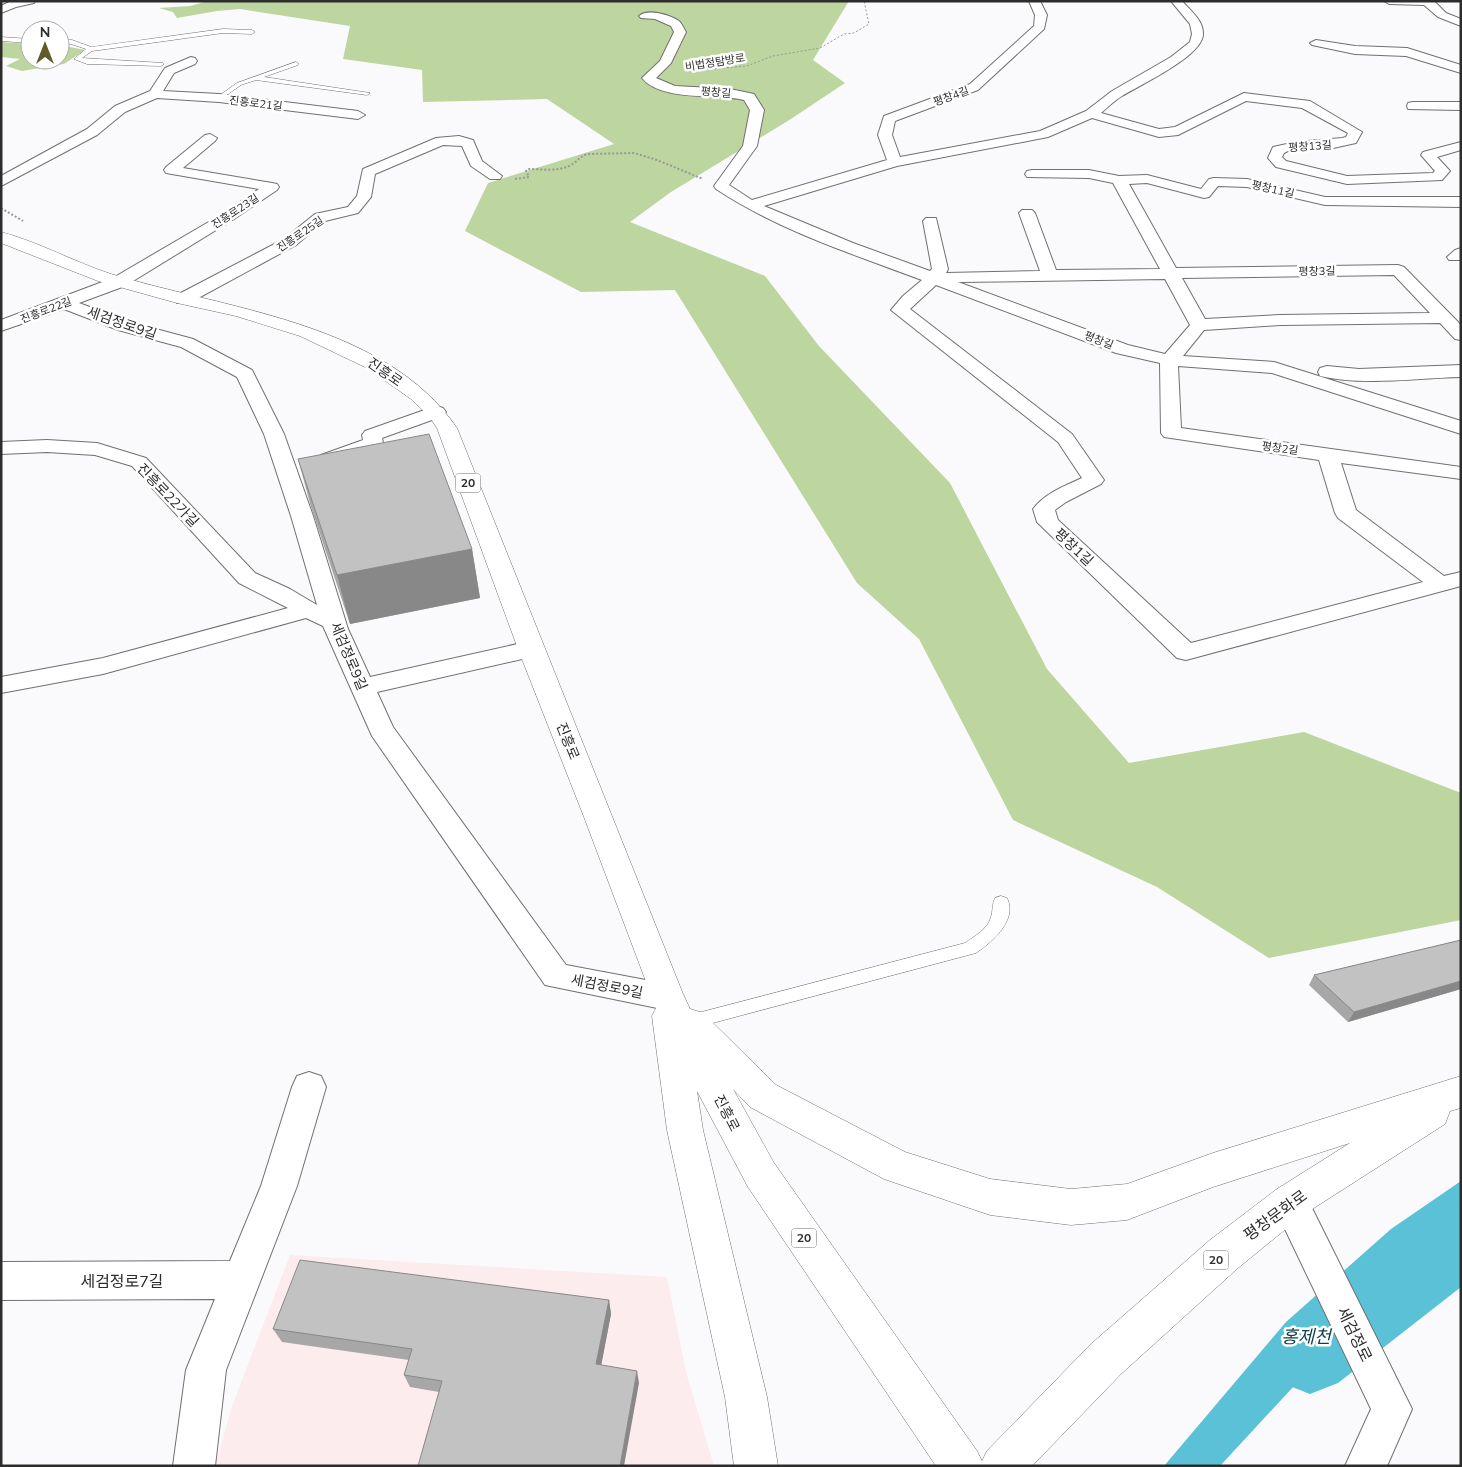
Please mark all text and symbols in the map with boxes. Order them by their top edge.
north arrow [20,20,70,70]
text: N [40,23,50,41]
street label: 비법정탐방로 [684,50,746,74]
street label: 평창4길 [931,83,971,109]
street label: 평창길 [700,84,732,100]
street label: 진흥로21길 [229,93,283,113]
street label: 평창13길 [1288,137,1332,155]
street label: 평창11길 [1250,177,1296,201]
street label: 진흥로23길 [209,191,261,231]
street label: 진흥로25길 [274,213,326,255]
street label: 평창3길 [1298,264,1336,278]
street label: 진흥로22길 [18,294,74,326]
street label: 세검정로9길 [85,303,159,343]
street label: 평창길 [1082,328,1116,352]
street label: 진흥로 [364,354,406,391]
street label: 평창2길 [1261,438,1299,458]
street label: 진흥로22가길 [133,460,203,530]
road number: 20 [456,473,480,492]
street label: 평창1길 [1051,524,1097,570]
street label: 세검정로9길 [326,619,372,693]
street label: 진흥로 [552,720,584,762]
street label: 세검정로9길 [570,970,644,1002]
street label: 진흥로 [710,1092,744,1134]
street label: 평창문화로 [1239,1185,1311,1245]
road number: 20 [792,1228,816,1248]
road number: 20 [1204,1250,1228,1270]
street label: 세검정로7길 [80,1271,164,1291]
street label: 세검정로 [1333,1303,1377,1365]
water label: 홍제천 [1281,1325,1333,1348]

